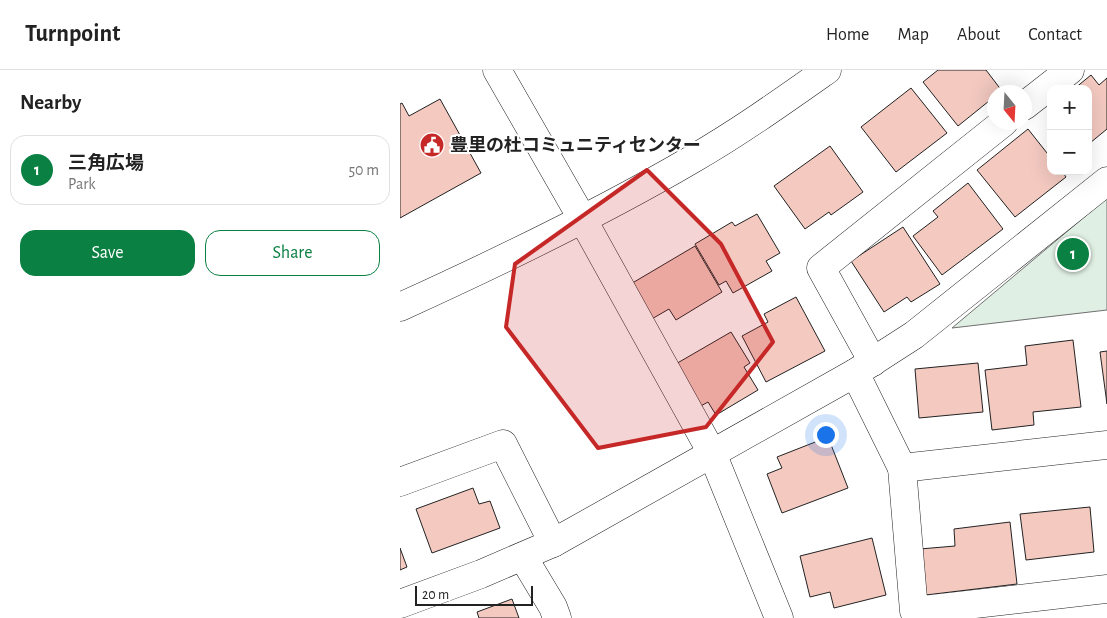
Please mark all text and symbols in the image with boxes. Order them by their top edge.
text: Turnpoint [25,22,120,46]
text: Home [826,26,869,44]
text: Map [897,26,929,44]
text: About [957,26,1000,44]
text: Contact [1028,26,1082,44]
north arrow [987,85,1032,130]
map controls [1047,85,1092,175]
button: + [1047,85,1092,130]
text: Nearby [20,92,81,113]
button: − [1047,130,1092,175]
public building icon: 豊里の杜コミュニティセンター [419,132,445,158]
place label: 豊里の杜コミュニティセンター [450,136,701,155]
text: 三角広場 [68,154,144,173]
text: 1 [34,162,40,178]
text: 50 m [348,162,379,178]
text: Park [68,176,96,192]
button: Save [20,230,195,276]
button: Share [205,230,380,276]
pin: 1 [1057,235,1089,273]
your location [813,422,839,448]
scale bar [415,583,532,606]
text: 20 m [422,588,449,602]

